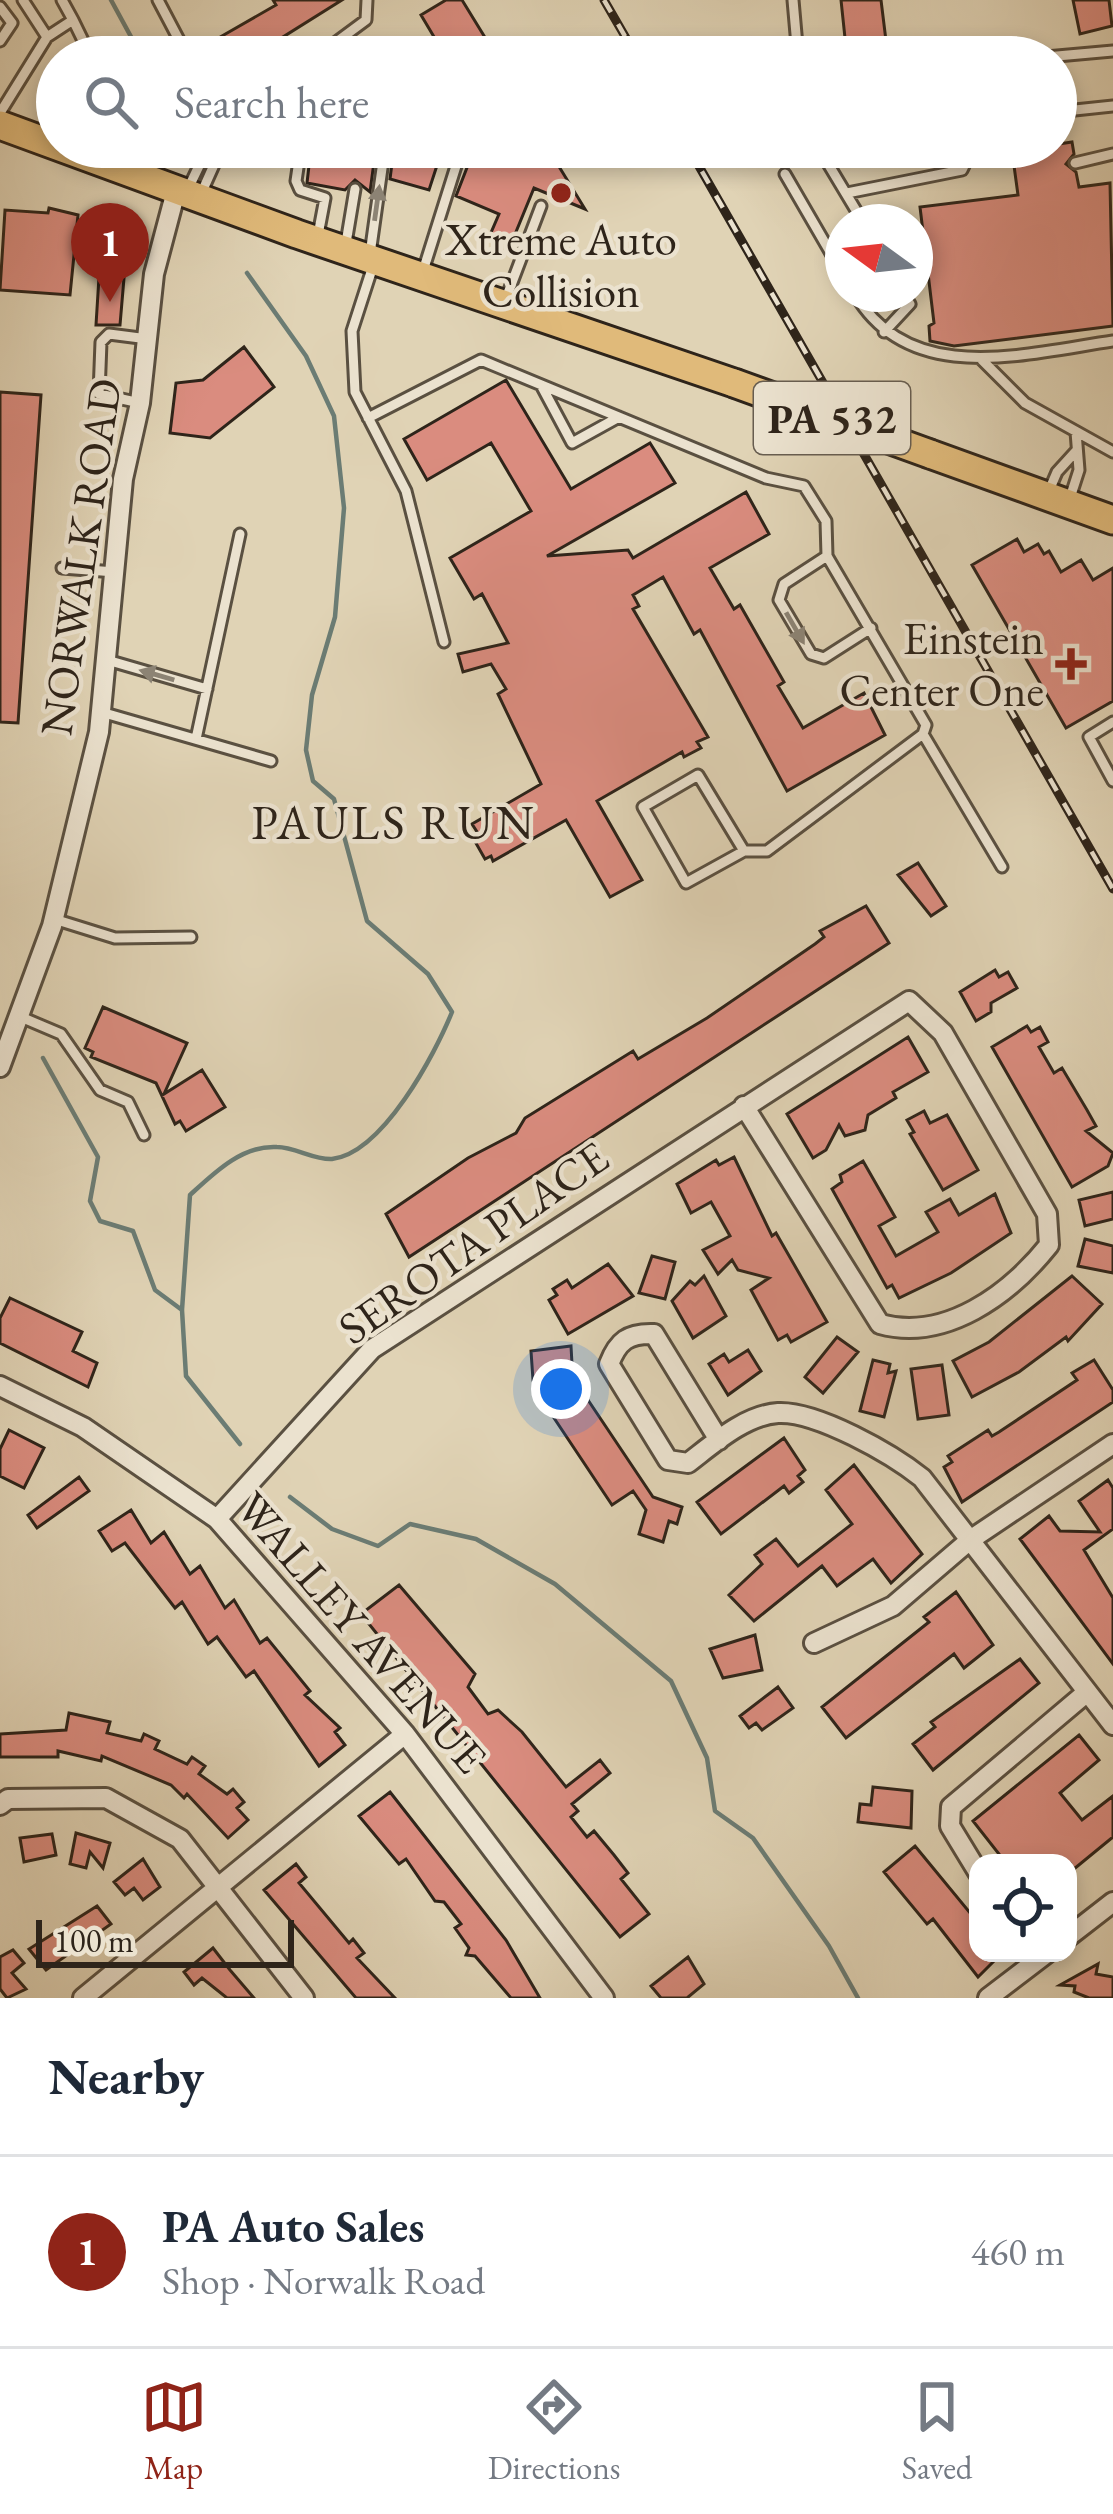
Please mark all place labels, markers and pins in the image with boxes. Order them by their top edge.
marker: Xtreme Auto Collision [548,180,574,206]
pin: 1 [71,203,149,302]
place label: Xtreme Auto Collision [444,210,677,320]
place label: Einstein Center One [839,609,1044,719]
marker: Einstein Center One [1055,648,1087,680]

